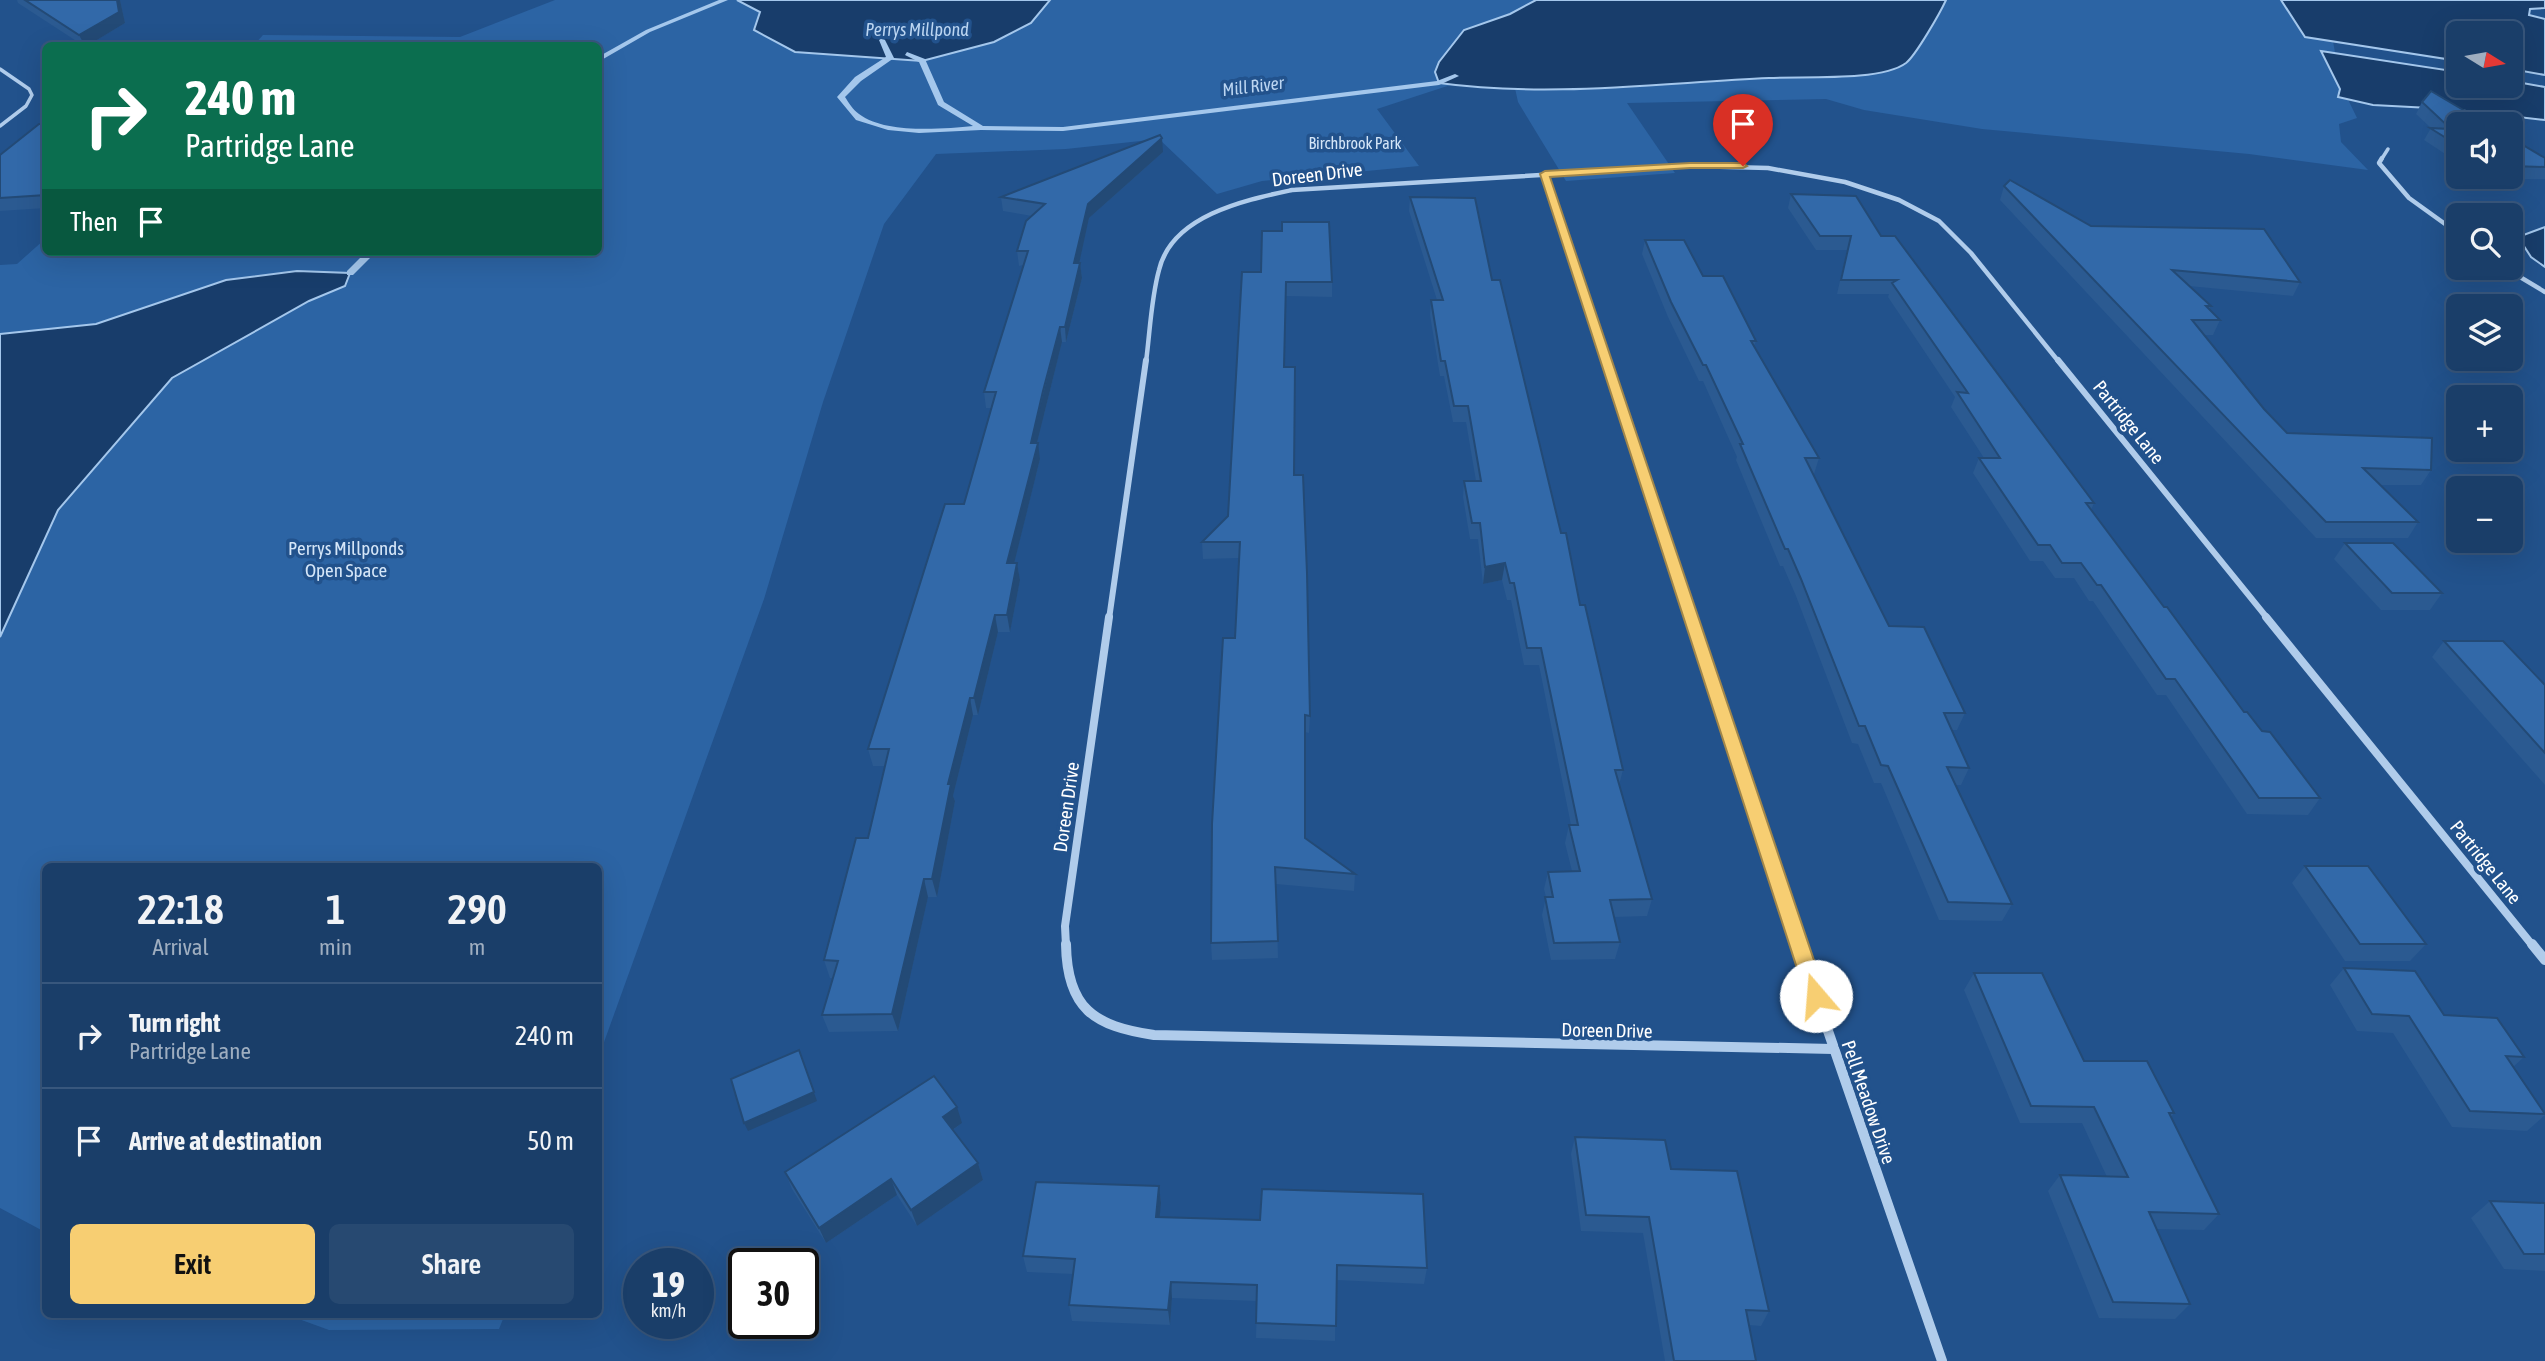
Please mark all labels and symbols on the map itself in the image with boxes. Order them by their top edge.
water label: Perrys Millpond [865,19,969,40]
north arrow [2446,21,2524,98]
water label: Mill River [1221,72,1286,100]
pin [1713,94,1773,166]
park label: Birchbrook Park [1309,134,1401,152]
street label: Doreen Drive [1270,158,1364,190]
street label: Partridge Lane [2089,376,2169,468]
park label: Perrys Millponds Open Space [288,537,404,581]
street label: Doreen Drive [1049,760,1083,854]
street label: Partridge Lane [2446,816,2526,908]
position arrow [1779,959,1853,1033]
street label: Doreen Drive [1561,1018,1653,1042]
street label: Pell Meadow Drive [1838,1037,1900,1167]
speed limit sign: 30 [728,1248,819,1339]

